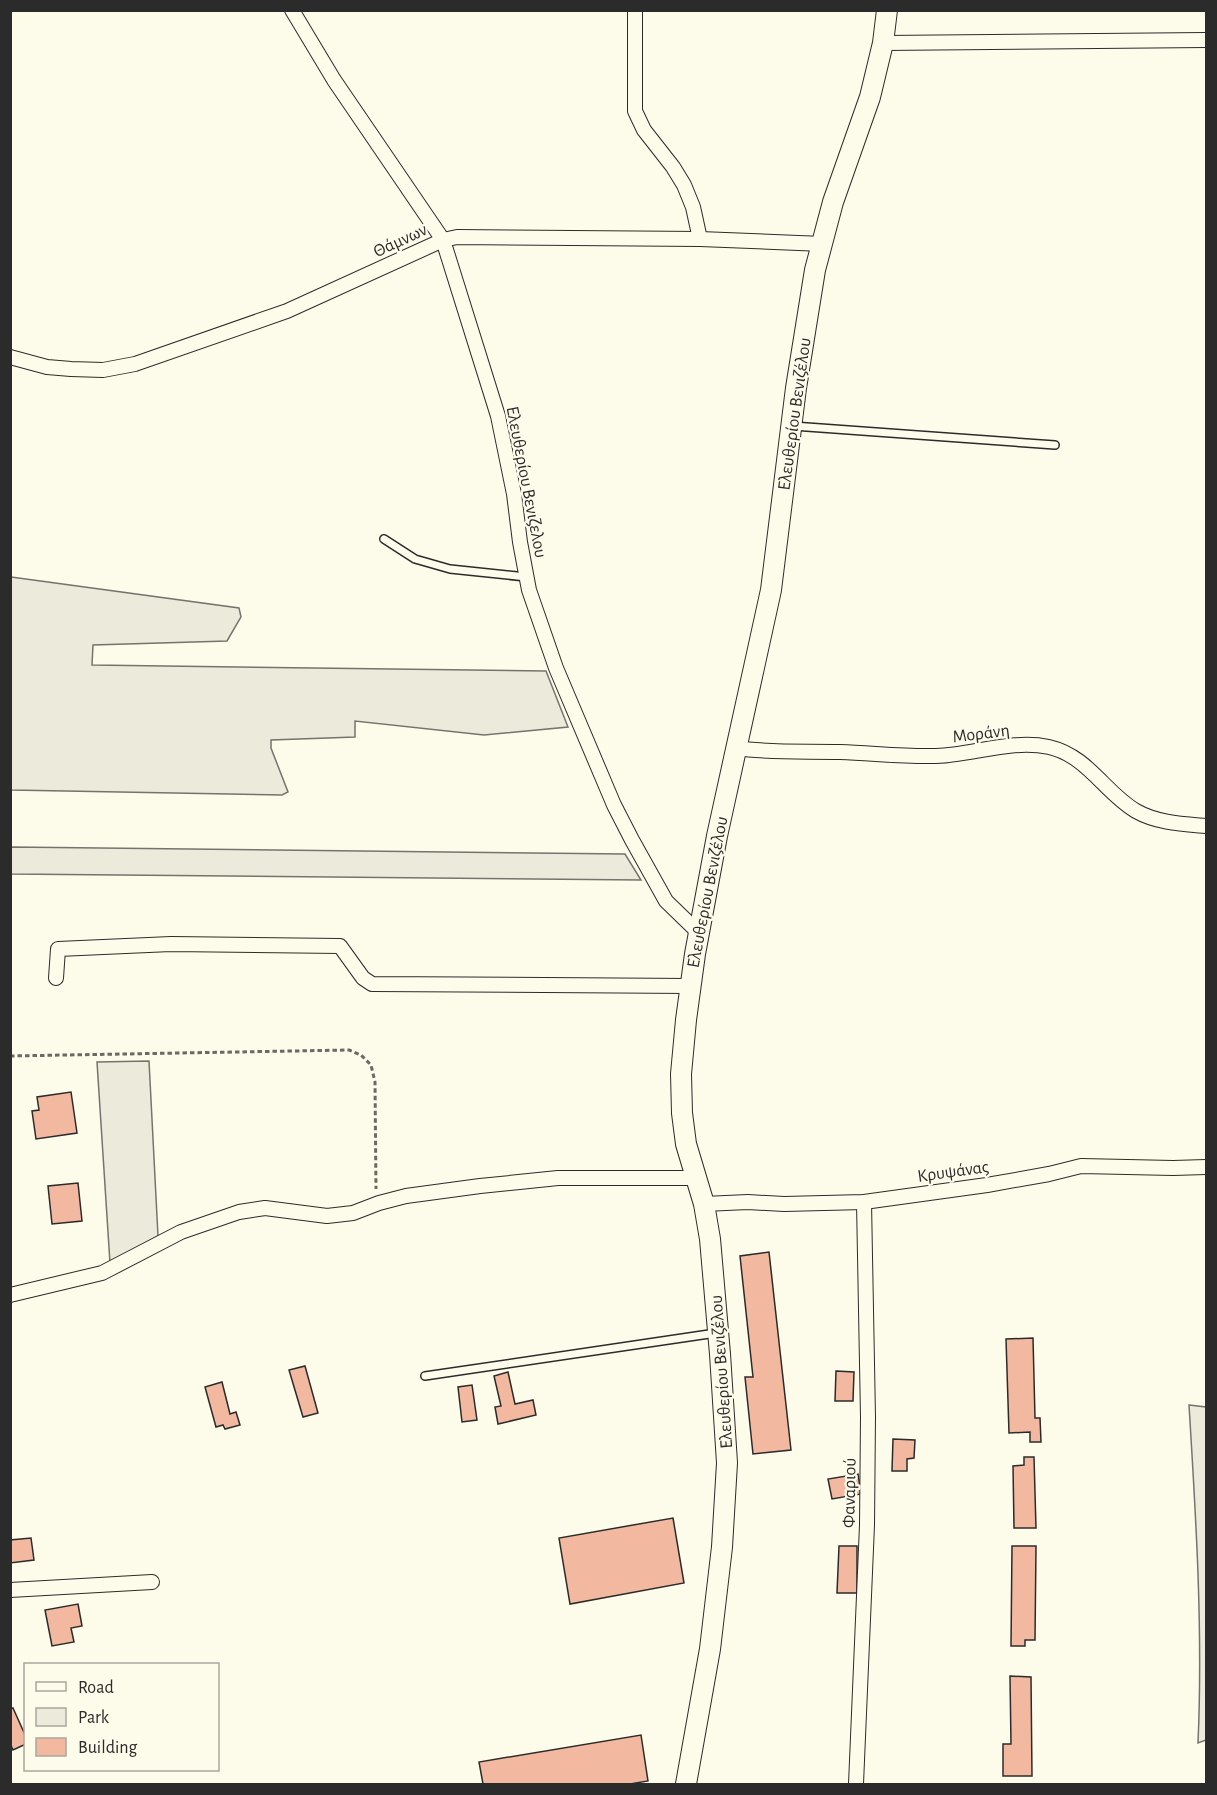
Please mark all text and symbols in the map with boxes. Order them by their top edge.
street label: Θάμνων [371,220,431,261]
street label: Ελευθερίου Βενιζέλου [774,337,815,492]
street label: Ελευθερίου Βενιζελου [502,405,551,559]
street label: Μοράνη [952,722,1011,746]
street label: Ελευθερίου Βενιζέλου [683,815,732,969]
street label: Κρυψάνας [916,1158,990,1186]
street label: Ελευθερίου Βενιζέλου [707,1295,736,1449]
street label: Φαναριού [840,1458,860,1528]
legend [24,1663,219,1771]
text: Road [78,1679,114,1697]
text: Park [78,1709,110,1727]
text: Building [78,1739,138,1757]

